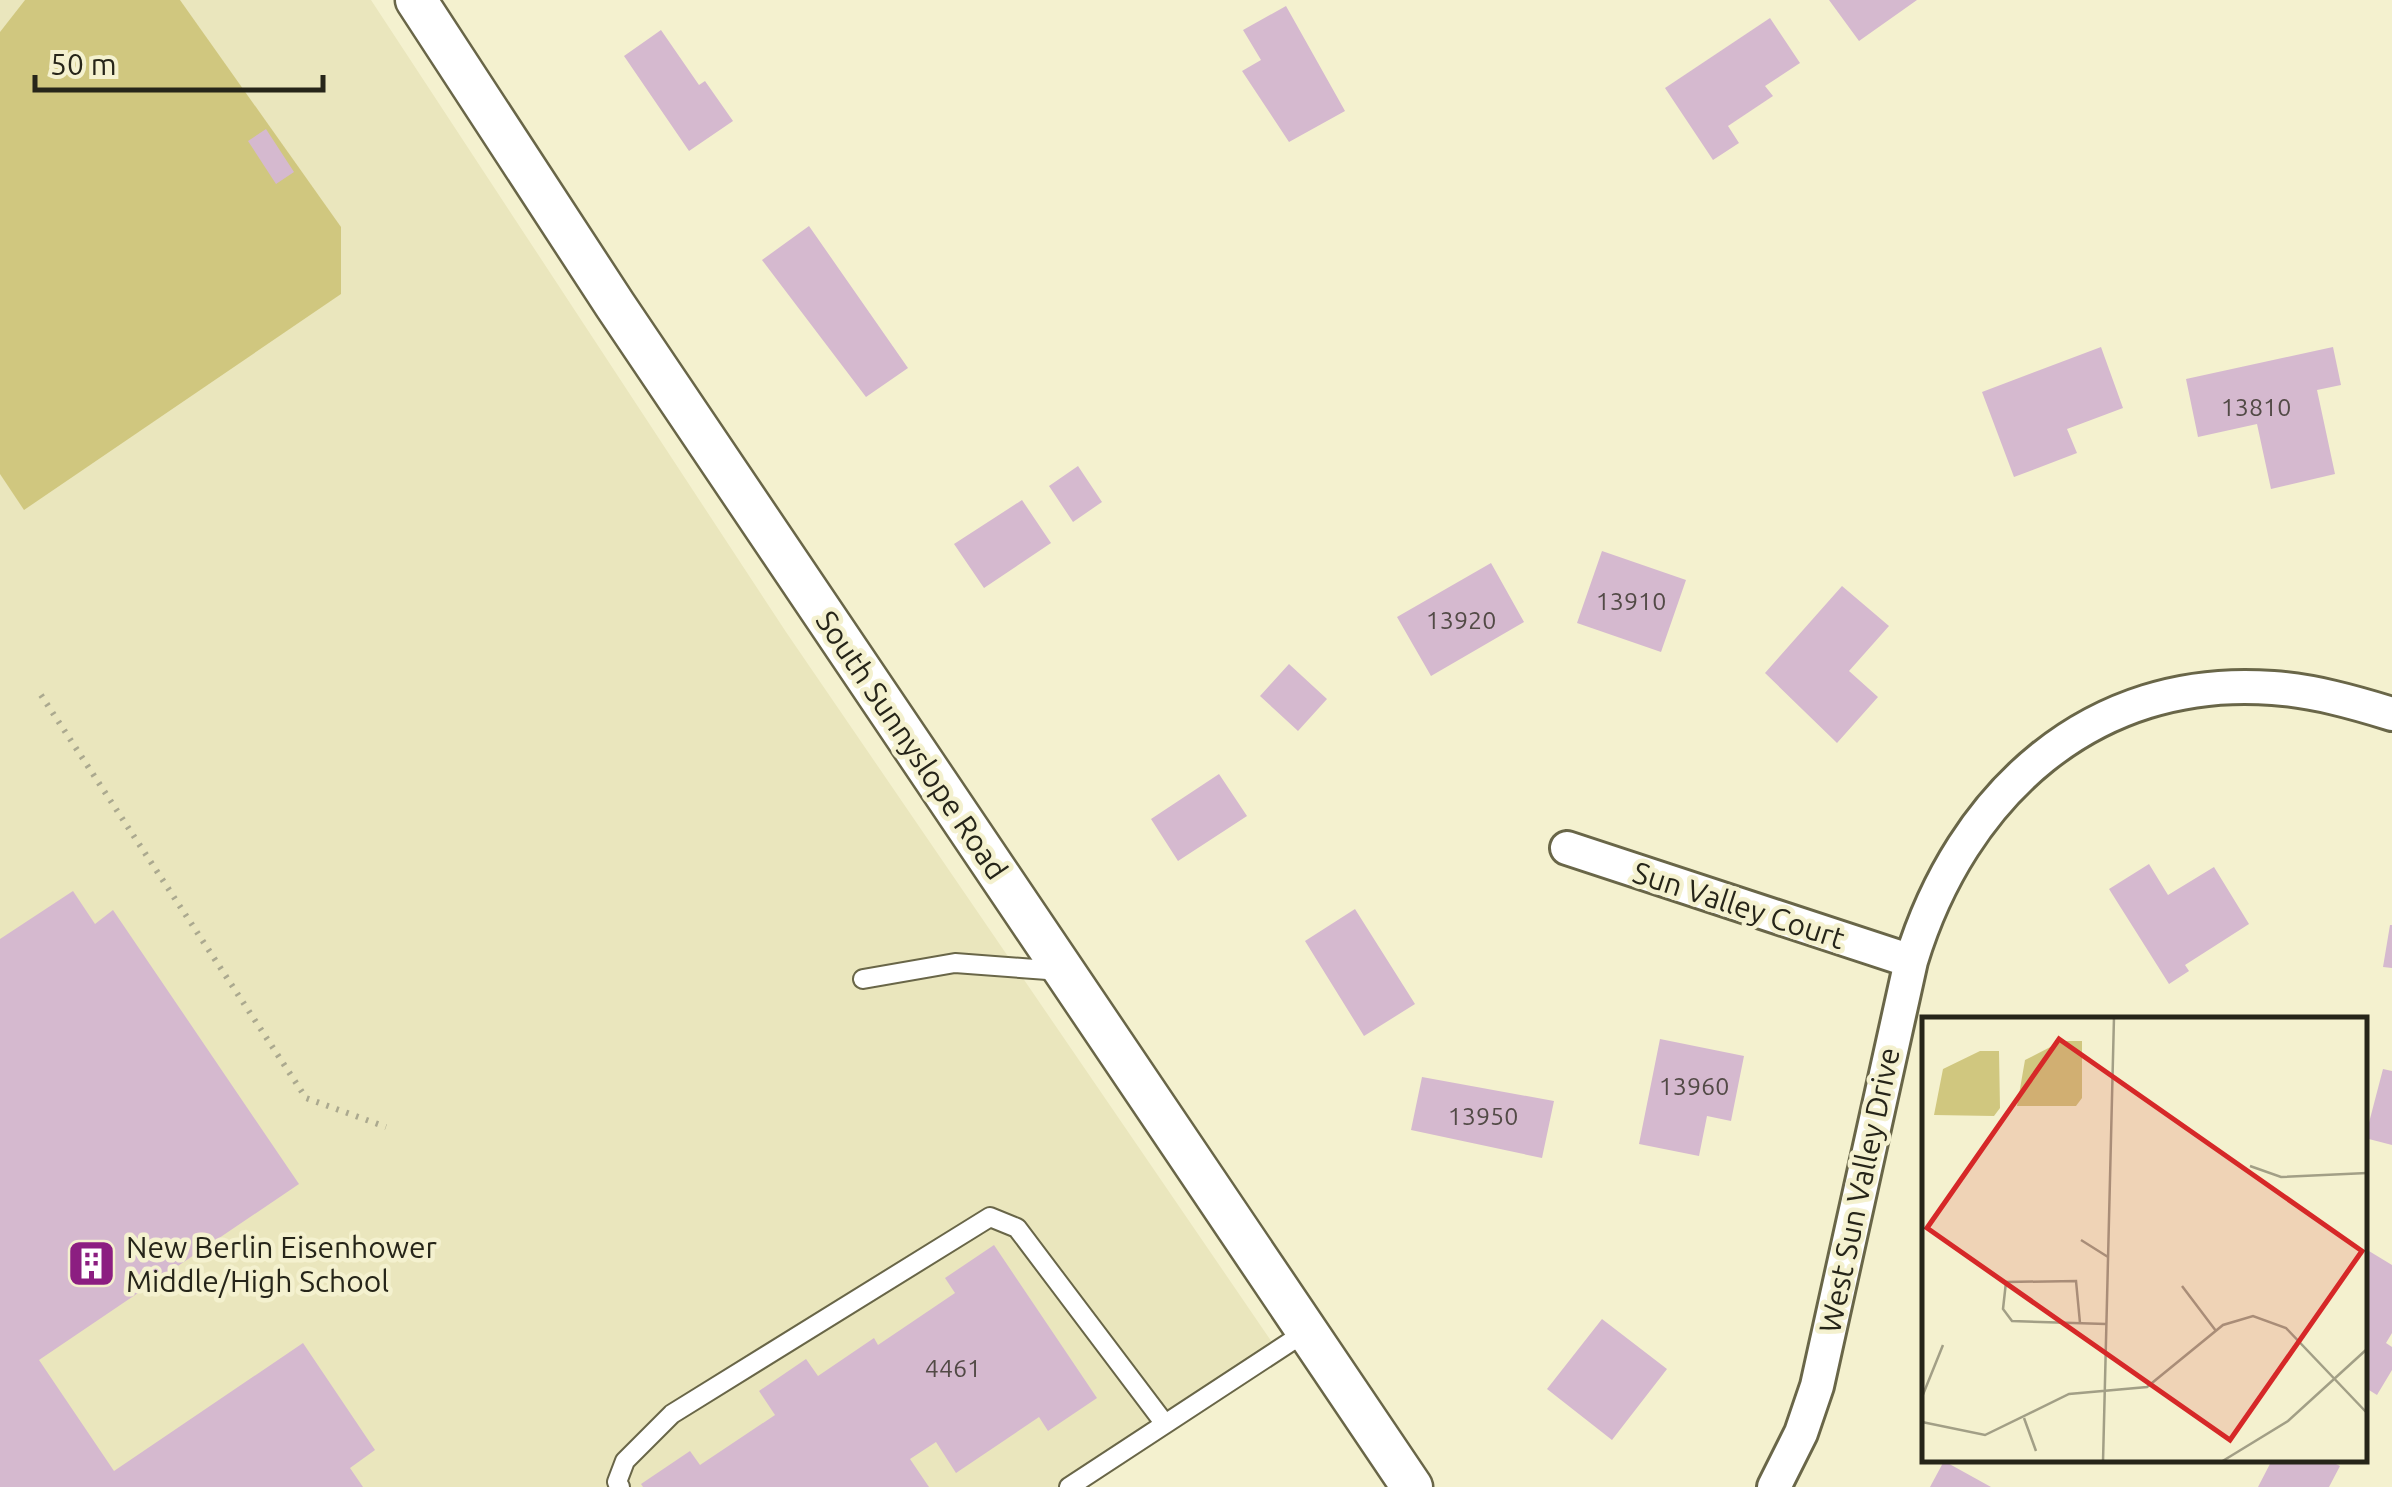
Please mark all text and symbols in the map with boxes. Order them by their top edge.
scale bar [35,30,322,92]
text: 50 m [50,47,117,81]
house number: 13810 [2221,393,2291,421]
house number: 13910 [1596,587,1666,615]
street label: South Sunnyslope Road [810,604,1014,886]
house number: 13920 [1426,606,1496,634]
street label: Sun Valley Court [1629,855,1849,955]
inset map [1922,1017,2367,1462]
street label: West Sun Valley Drive [1812,1044,1906,1336]
house number: 13960 [1659,1072,1729,1100]
house number: 13950 [1448,1102,1518,1130]
place label: New Berlin Eisenhower Middle/High School [126,1230,438,1298]
building icon: New Berlin Eisenhower Middle/High School [65,1238,117,1290]
house number: 4461 [925,1354,981,1382]

